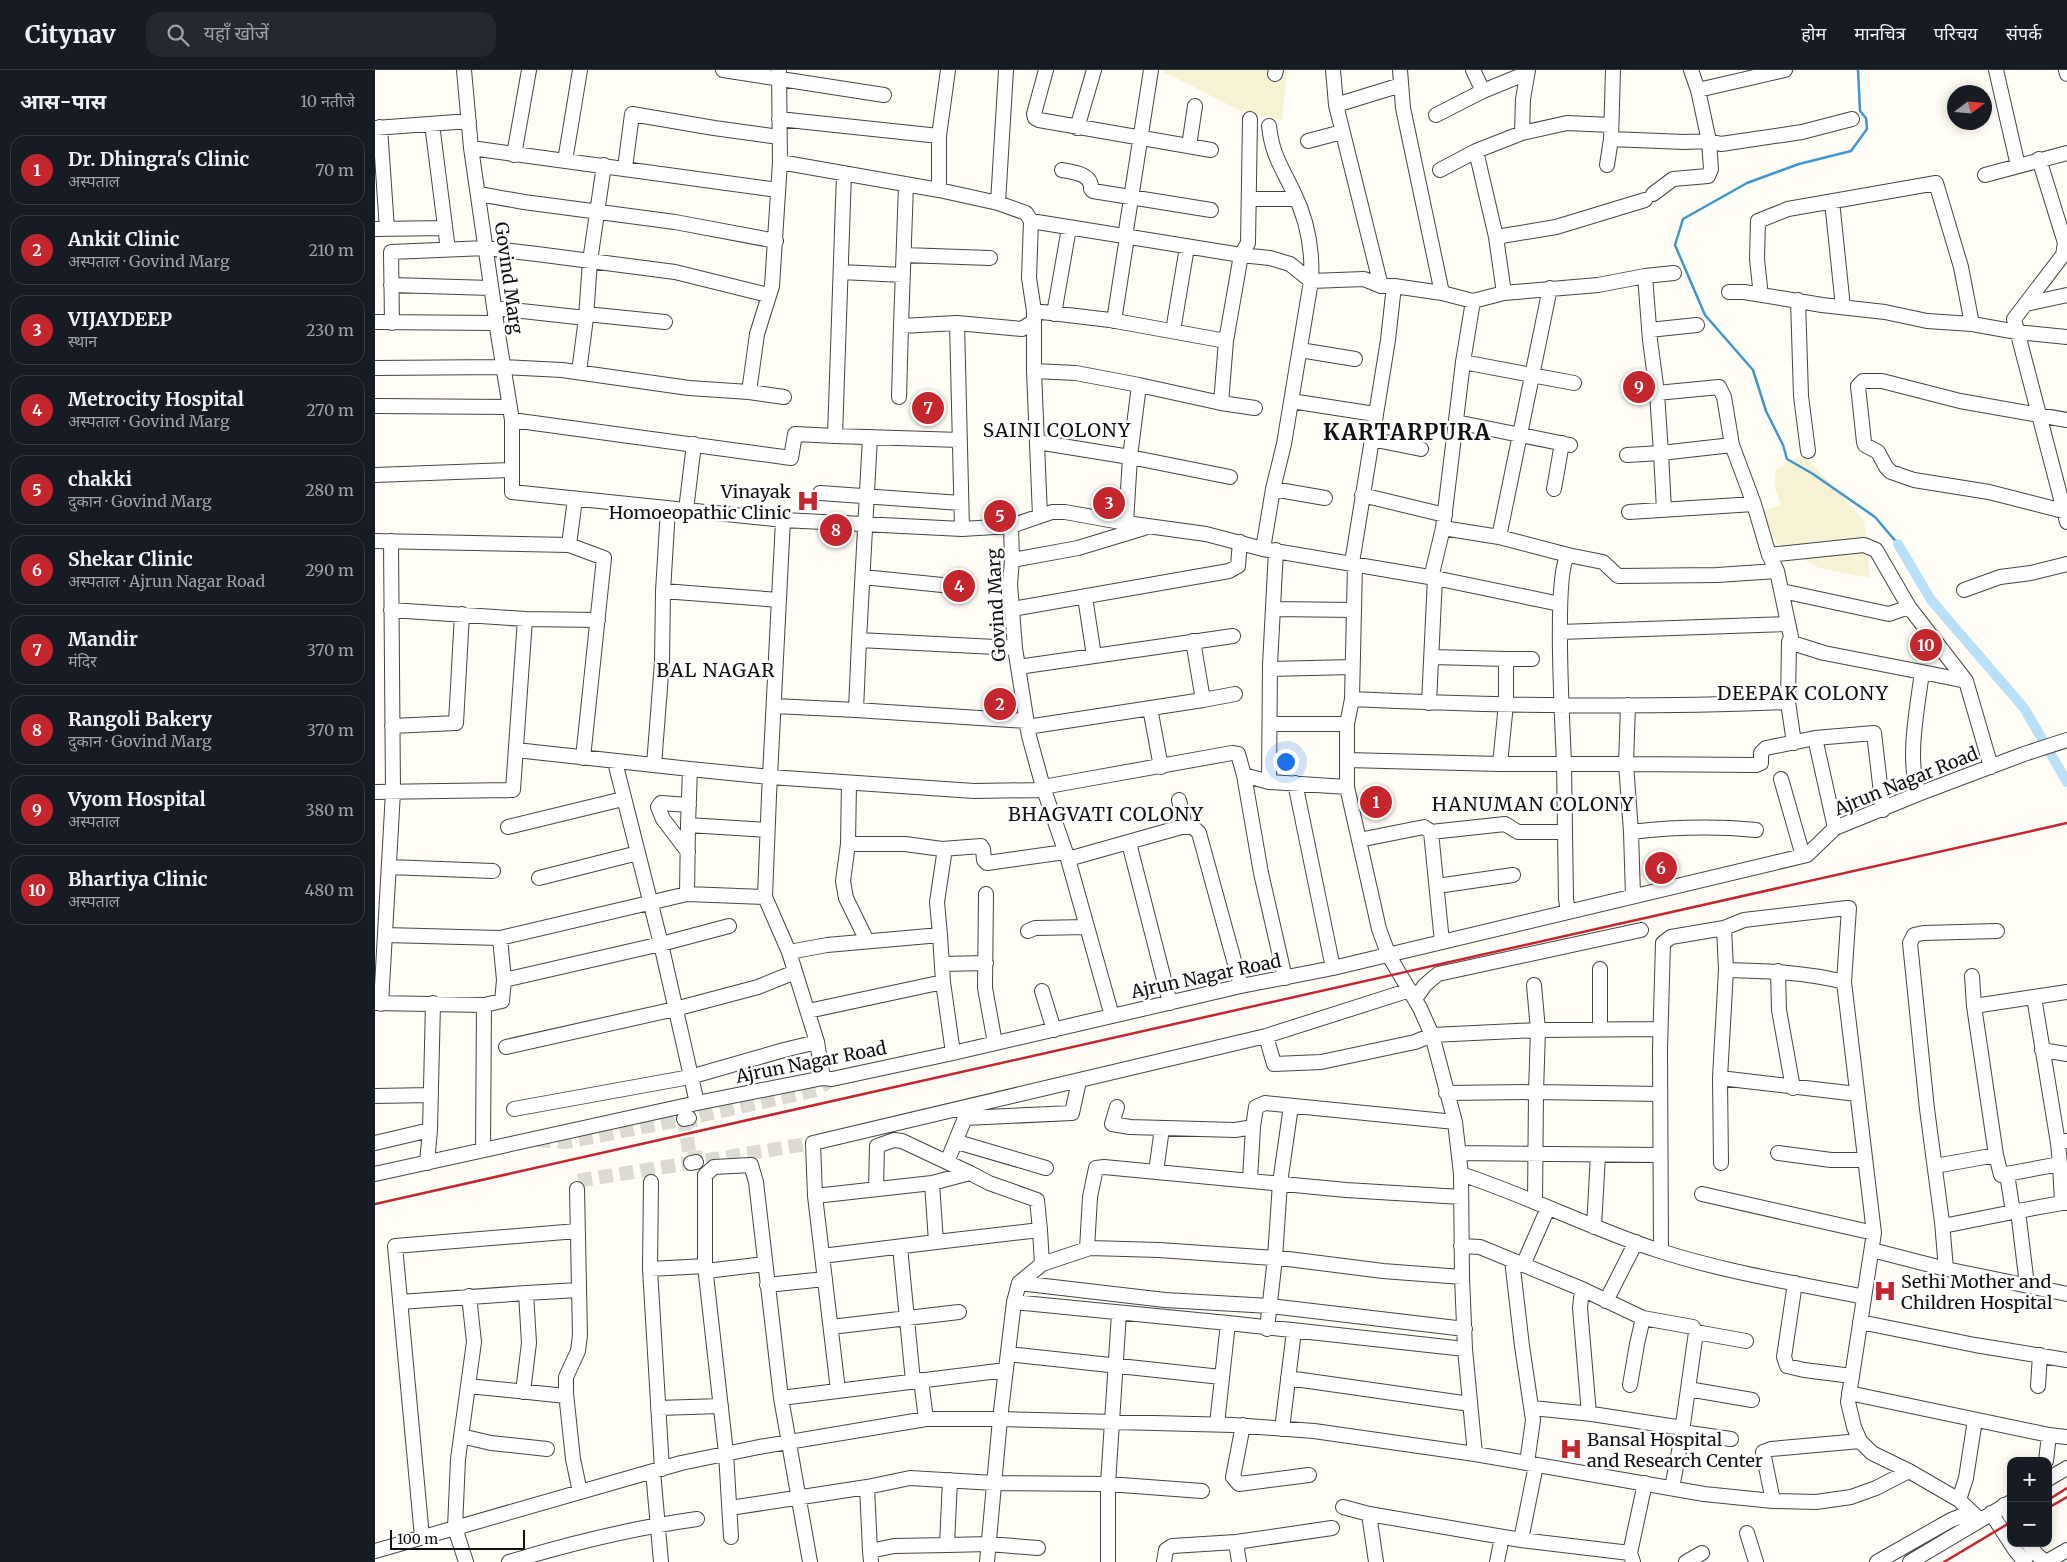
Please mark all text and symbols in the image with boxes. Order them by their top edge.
search box [146,12,496,57]
text: Citynav [25,19,116,50]
icon: search [164,21,192,49]
text: यहाँ खोजें [204,21,269,45]
text: होम [1801,22,1826,45]
text: मानचित्र [1854,22,1906,45]
text: परिचय [1934,22,1978,45]
text: संपर्क [2006,22,2042,45]
north arrow [1947,85,1992,130]
text: आस-पास [20,88,106,115]
text: 10 नतीजे [300,91,355,111]
text: Dr. Dhingra's Clinic [68,147,249,171]
text: 1 [33,160,41,180]
text: 70 m [315,160,354,180]
text: अस्पताल [68,171,120,191]
street label: Govind Marg [490,220,528,336]
text: Ankit Clinic [68,227,179,251]
text: 2 [32,240,42,260]
text: 210 m [309,240,354,260]
text: अस्पताल · Govind Marg [68,251,230,271]
text: VIJAYDEEP [68,307,172,331]
text: 3 [32,320,42,340]
text: 230 m [306,320,354,340]
text: स्थान [68,331,97,351]
pin: 9 [1623,368,1655,406]
text: Metrocity Hospital [68,387,244,411]
pin: 7 [912,389,944,427]
text: 4 [32,400,42,420]
text: 270 m [306,400,354,420]
text: अस्पताल · Govind Marg [68,411,230,431]
district label: SAINI COLONY [983,418,1131,442]
district label: KARTARPURA [1323,418,1491,446]
text: chakki [68,467,132,491]
text: 5 [32,480,42,500]
text: 280 m [305,480,354,500]
place label: Vinayak Homoeopathic Clinic [609,480,792,524]
pin: 3 [1093,484,1125,522]
hospital icon: Vinayak Homoeopathic Clinic [795,488,821,514]
text: दुकान · Govind Marg [68,491,212,511]
pin: 5 [984,497,1016,535]
pin: 8 [820,511,852,549]
text: Shekar Clinic [68,547,193,571]
street label: Govind Marg [982,548,1010,662]
text: 6 [32,560,42,580]
text: 290 m [305,560,354,580]
pin: 4 [943,567,975,605]
text: अस्पताल · Ajrun Nagar Road [68,571,265,591]
pin: 10 [1910,626,1942,664]
text: Mandir [68,627,138,651]
text: 7 [32,640,42,660]
text: 370 m [307,640,354,660]
text: मंदिर [68,651,97,671]
district label: BAL NAGAR [656,658,776,682]
district label: DEEPAK COLONY [1717,681,1889,705]
pin: 2 [984,685,1016,723]
text: Rangoli Bakery [68,707,212,731]
text: 8 [32,720,42,740]
text: 370 m [307,720,354,740]
text: दुकान · Govind Marg [68,731,212,751]
street label: Ajrun Nagar Road [1830,742,1981,821]
your location [1273,749,1299,775]
pin: 1 [1360,783,1392,821]
text: Vyom Hospital [68,787,206,811]
district label: HANUMAN COLONY [1432,792,1634,816]
text: 9 [32,800,42,820]
text: 380 m [306,800,354,820]
district label: BHAGVATI COLONY [1008,802,1204,826]
text: अस्पताल [68,811,120,831]
pin: 6 [1645,849,1677,887]
text: Bhartiya Clinic [68,867,208,891]
text: 10 [28,880,46,900]
text: 480 m [305,880,354,900]
text: अस्पताल [68,891,120,911]
street label: Ajrun Nagar Road [1128,949,1283,1003]
street label: Ajrun Nagar Road [733,1036,888,1088]
place label: Sethi Mother and Children Hospital [1901,1270,2053,1314]
hospital icon: Sethi Mother and Children Hospital [1872,1278,1898,1304]
place label: Bansal Hospital and Research Center [1587,1428,1763,1472]
hospital icon: Bansal Hospital and Research Center [1558,1436,1584,1462]
map controls [2007,1457,2052,1547]
button: + [2007,1457,2052,1502]
button: − [2007,1502,2052,1547]
scale bar [390,1527,525,1550]
text: 100 m [397,1530,438,1548]

